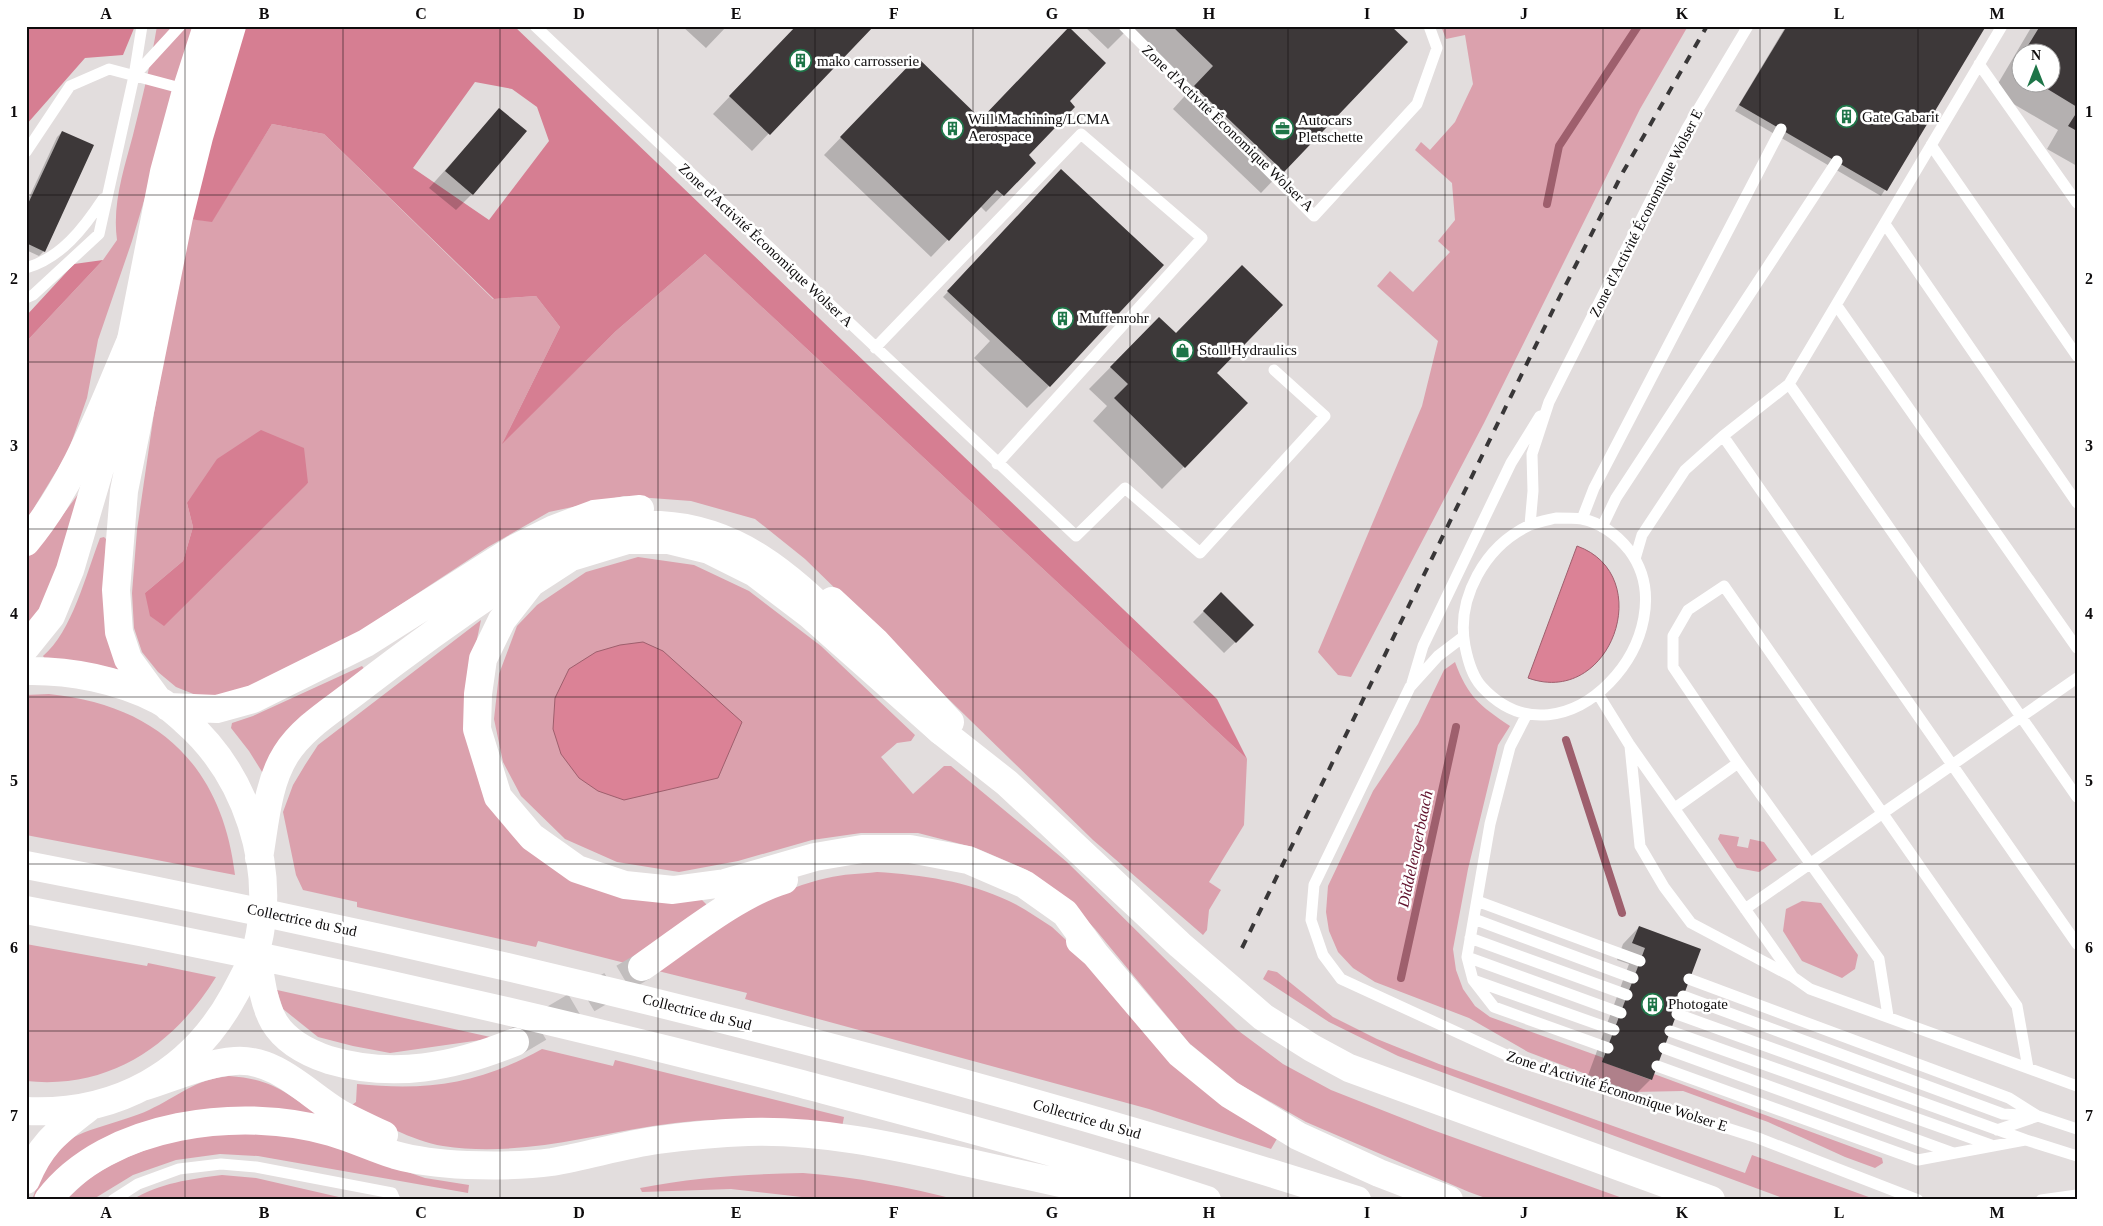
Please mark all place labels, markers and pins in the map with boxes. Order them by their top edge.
building icon: mako carrosserie [789,49,813,73]
place label: mako carrosserie [817,53,919,69]
building icon: Gate Gabarit [1834,105,1858,129]
place label: Gate Gabarit [1862,109,1940,125]
place label: Will Machining/LCMA Aerospace [968,111,1110,144]
place label: Autocars Pletschette [1298,112,1363,145]
building icon: Will Machining/LCMA Aerospace [940,116,964,140]
office icon: Autocars Pletschette [1270,117,1294,141]
building icon: Muffenrohr [1051,306,1075,330]
place label: Muffenrohr [1079,310,1149,326]
shop icon: Stoll Hydraulics [1171,338,1195,362]
place label: Stoll Hydraulics [1199,342,1297,358]
building icon: Photogate [1640,992,1664,1016]
place label: Photogate [1668,996,1728,1012]

